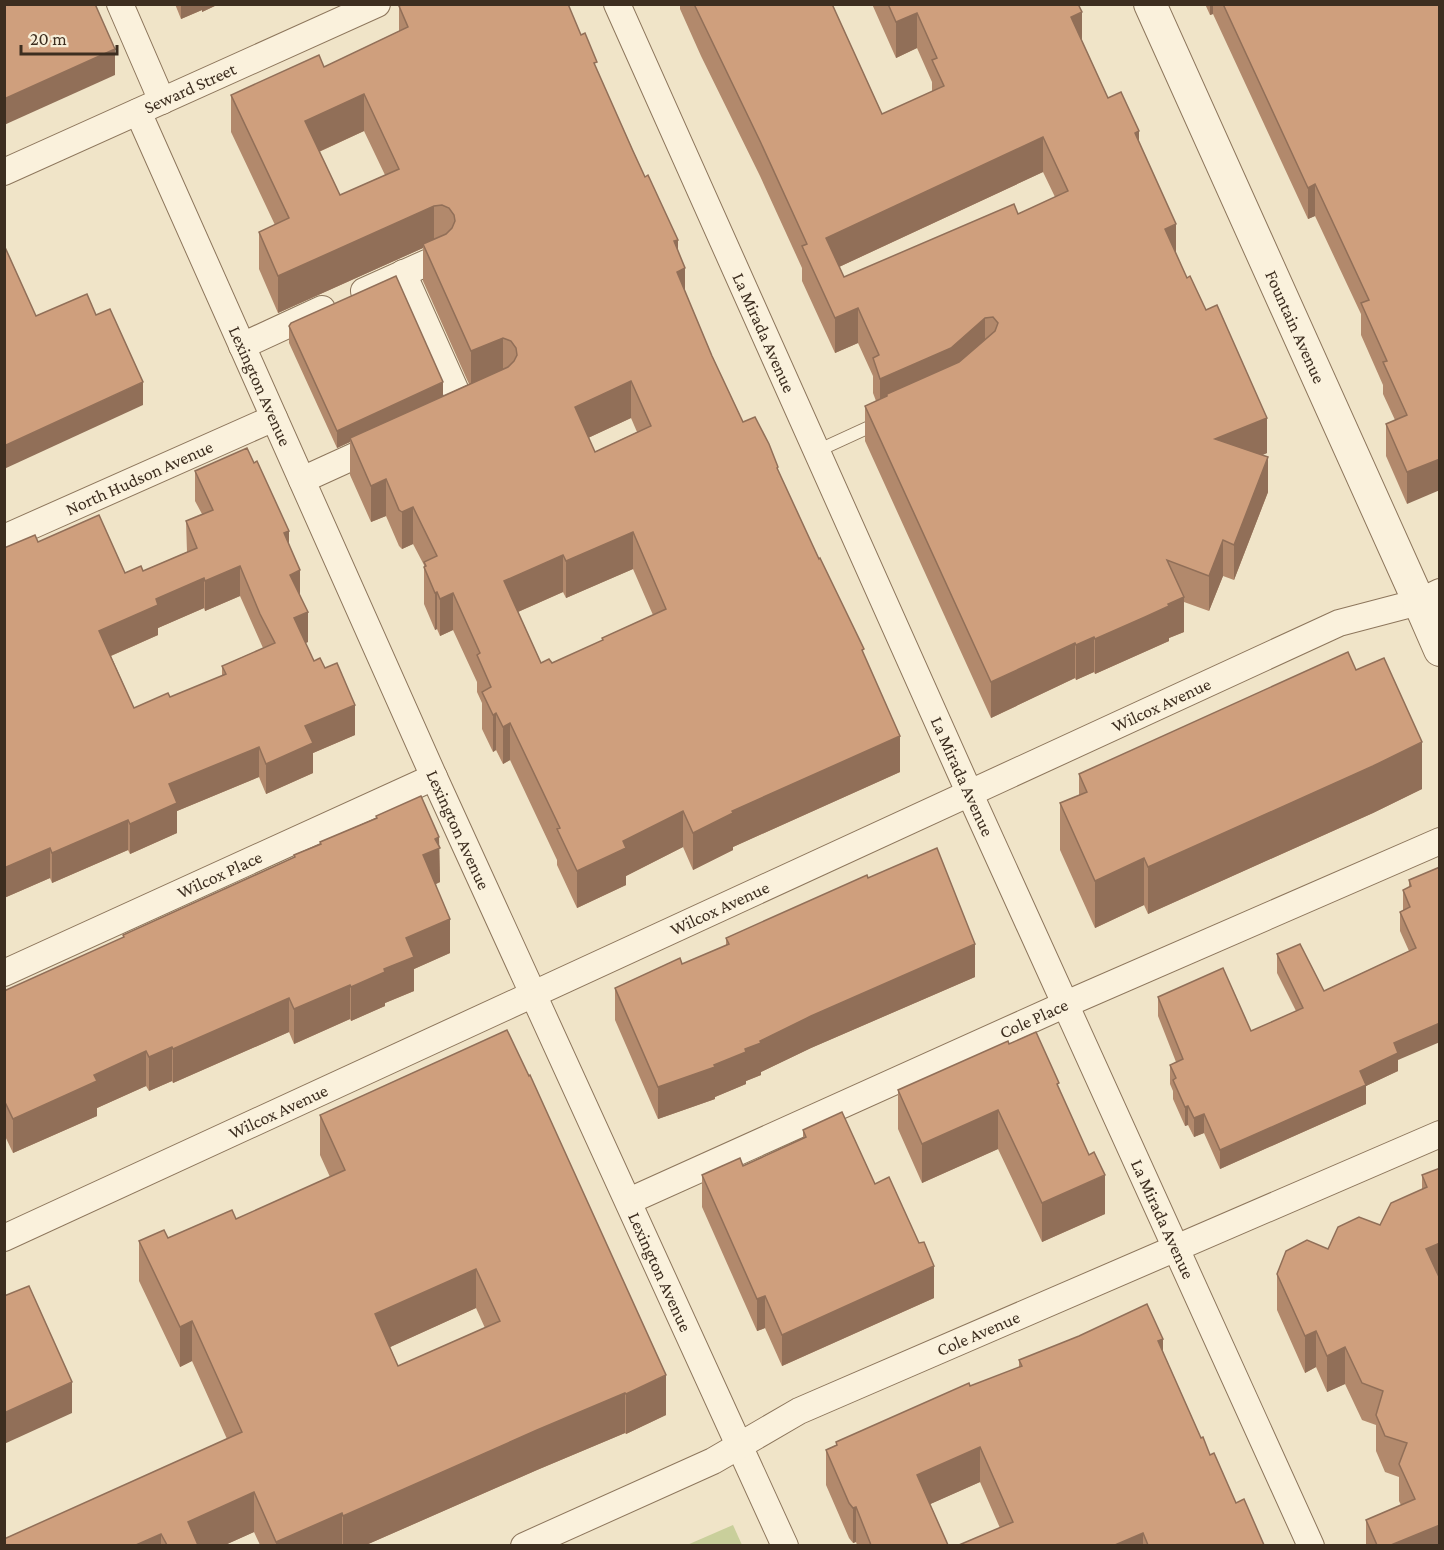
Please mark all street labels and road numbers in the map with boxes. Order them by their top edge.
street label: Seward Street [141,58,240,118]
street label: Fountain Avenue [1261,267,1329,386]
street label: La Mirada Avenue [728,270,799,396]
street label: Lexington Avenue [225,323,295,449]
street label: North Hudson Avenue [63,436,216,519]
street label: Wilcox Avenue [1108,674,1214,736]
street label: La Mirada Avenue [927,713,998,839]
street label: Lexington Avenue [422,767,494,893]
street label: Wilcox Place [174,847,265,903]
street label: Wilcox Avenue [667,877,772,940]
street label: Cole Place [996,994,1071,1043]
street label: Wilcox Avenue [226,1080,331,1143]
street label: La Mirada Avenue [1127,1156,1198,1282]
street label: Lexington Avenue [624,1209,696,1335]
street label: Cole Avenue [934,1307,1023,1360]

